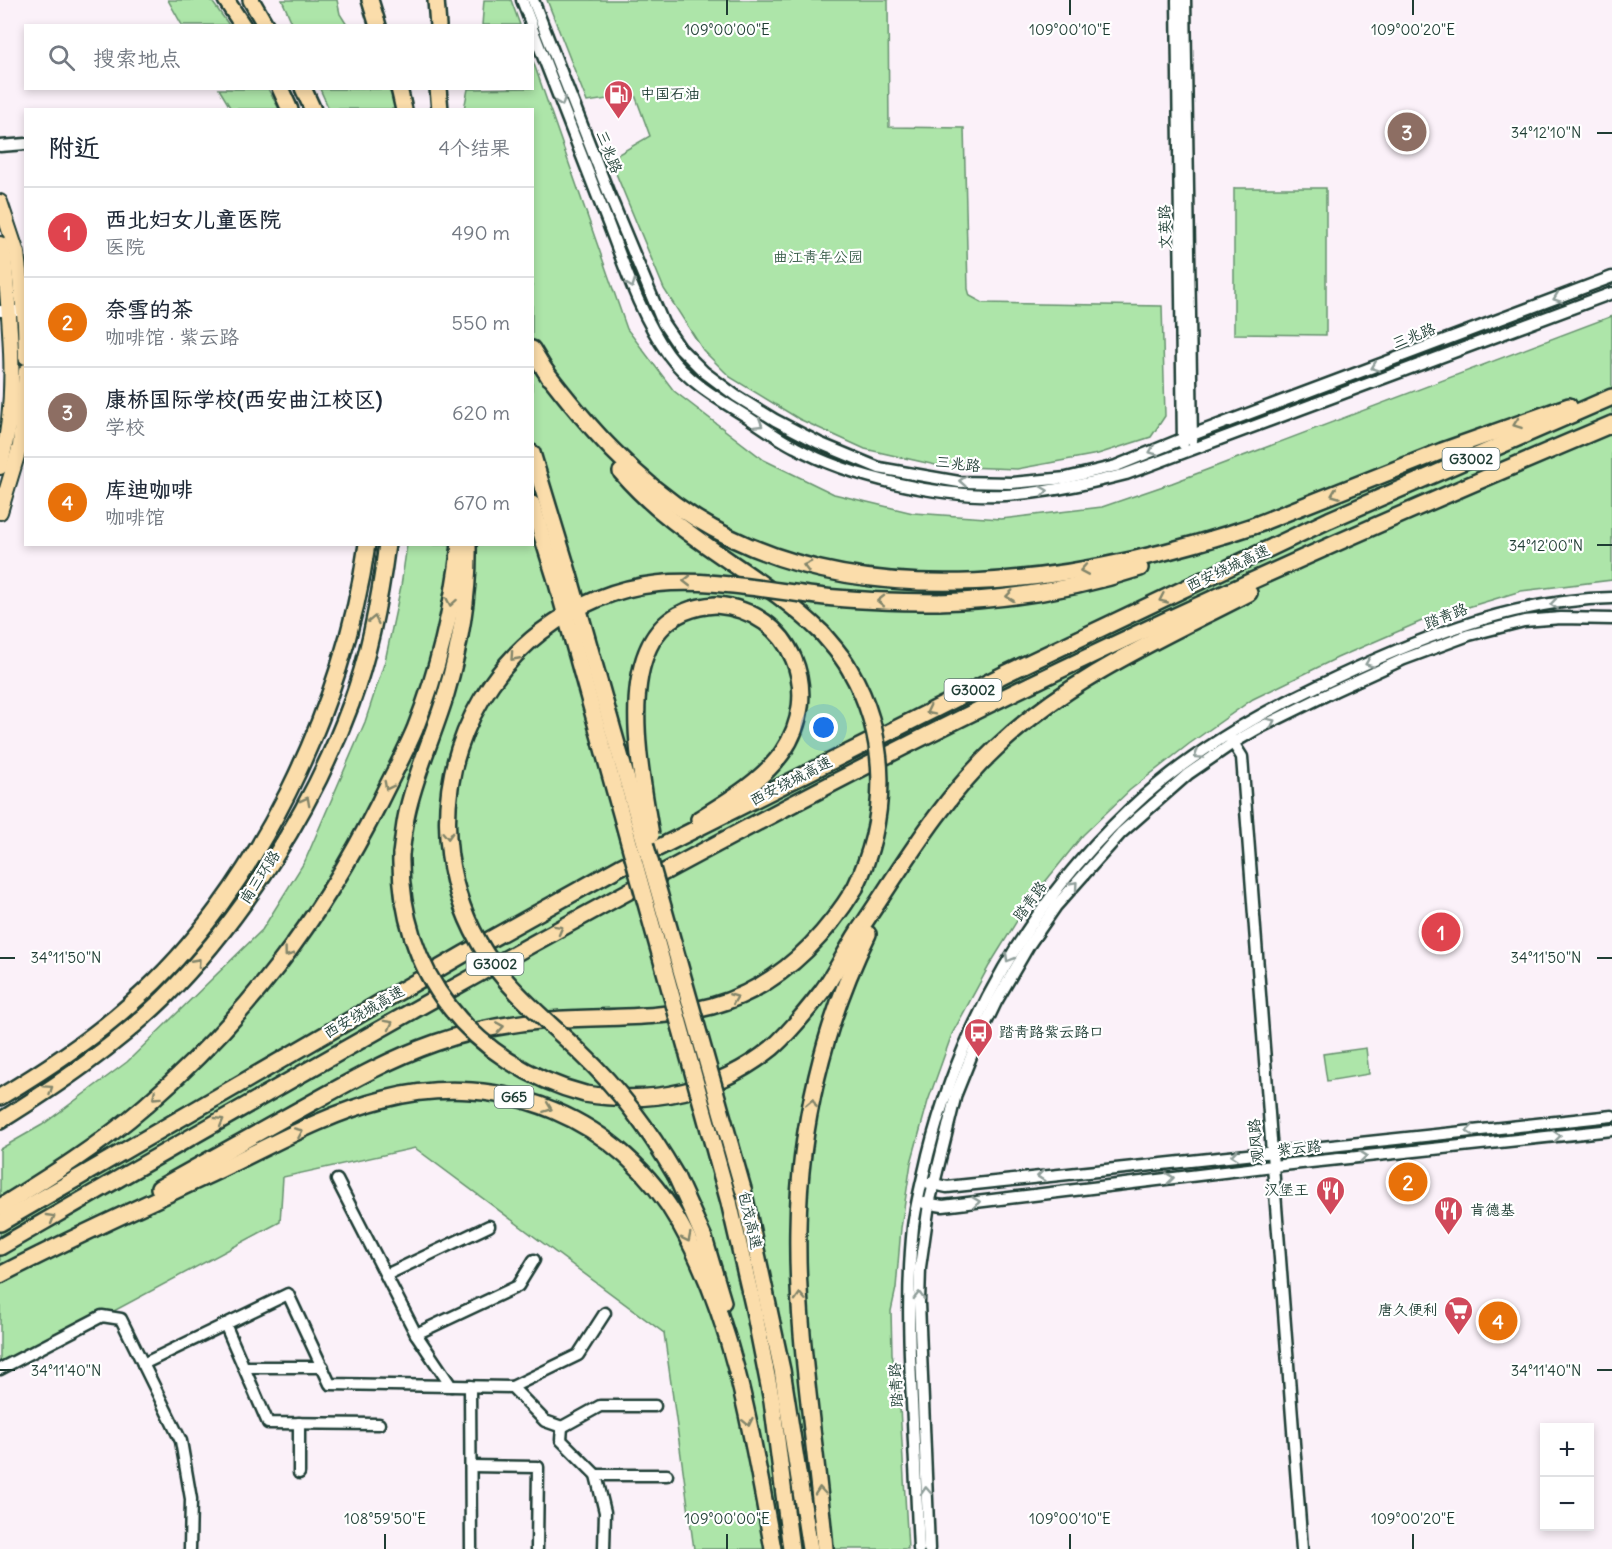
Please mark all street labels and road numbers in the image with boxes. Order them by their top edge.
street label: 三兆路 [592,127,627,176]
street label: 文英路 [1155,204,1174,250]
street label: 三兆路 [1389,319,1438,352]
road number: G3002 [1442,448,1500,470]
street label: 三兆路 [935,452,981,475]
street label: 西安绕城高速 [1183,540,1273,595]
street label: 踏青路 [1421,599,1470,632]
road number: G3002 [944,679,1002,701]
street label: 西安绕城高速 [746,752,835,809]
street label: 南三环路 [235,846,284,907]
street label: 踏青路 [1008,877,1051,924]
road number: G3002 [466,953,524,975]
street label: 西安绕城高速 [320,981,407,1042]
road number: G65 [494,1086,534,1108]
street label: 观风路 [1244,1118,1267,1164]
street label: 紫云路 [1276,1136,1322,1159]
street label: 包茂高速 [734,1189,766,1251]
street label: 踏青路 [885,1362,906,1408]

